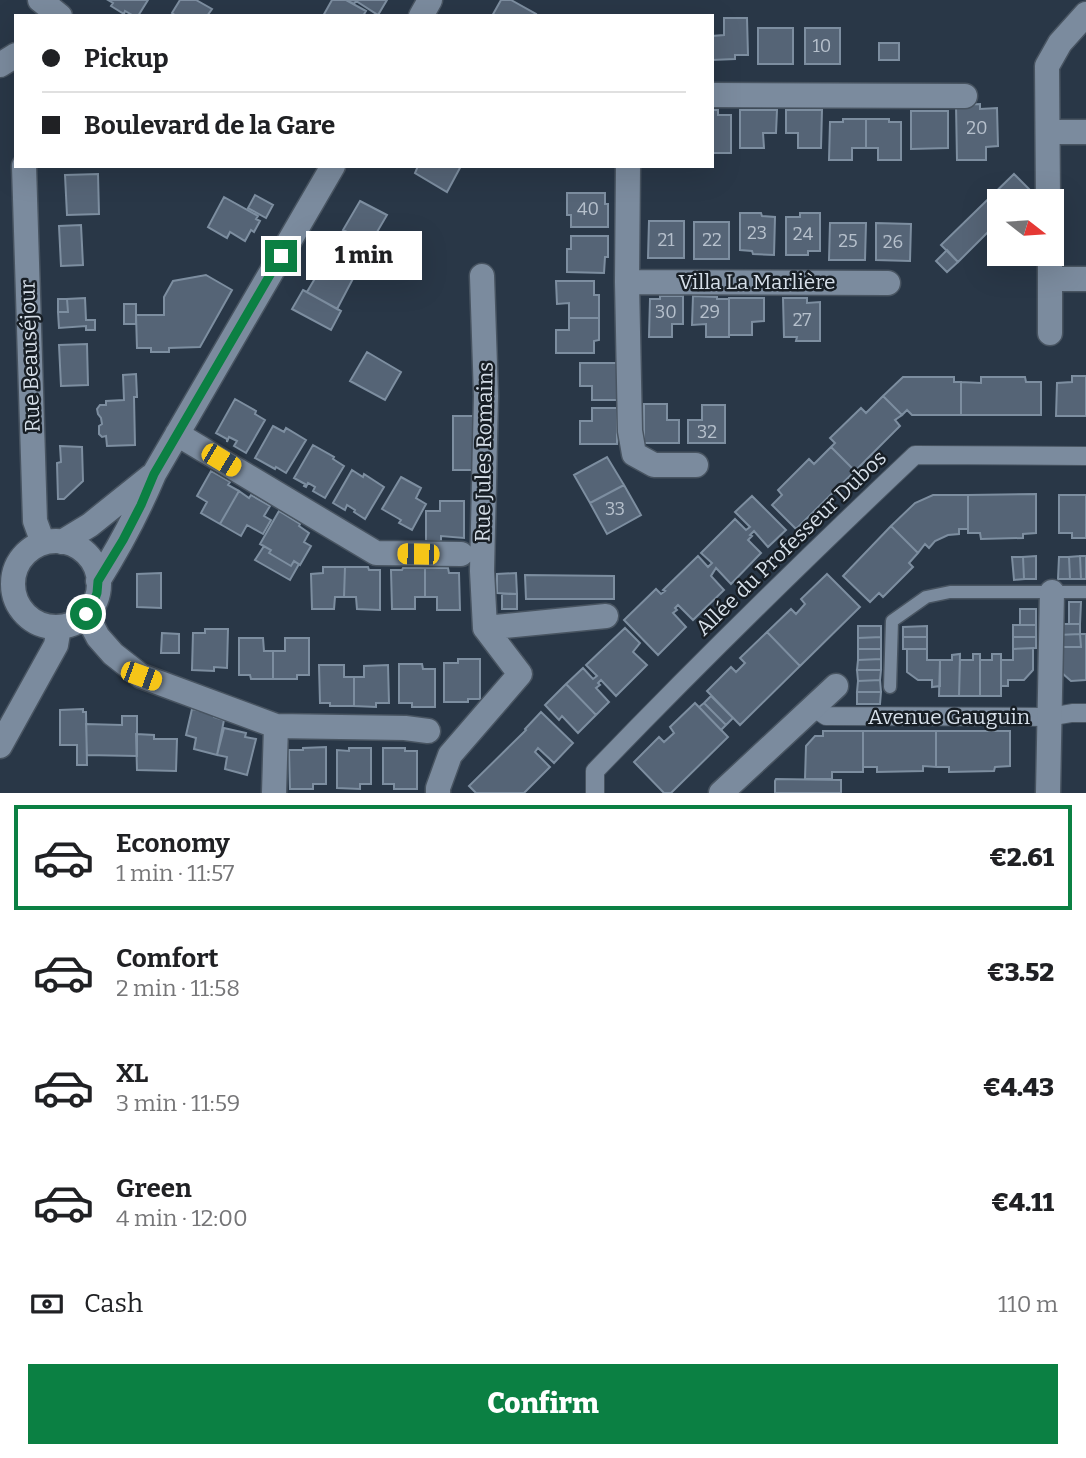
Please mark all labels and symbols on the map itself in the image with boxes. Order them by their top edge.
house number: 10 [813,35,831,57]
house number: 20 [966,117,988,139]
north arrow [987,189,1064,266]
house number: 40 [577,198,599,220]
house number: 23 [747,222,767,244]
house number: 24 [793,223,814,245]
house number: 21 [657,229,675,251]
house number: 22 [702,229,722,251]
house number: 25 [838,230,858,252]
house number: 26 [883,231,903,253]
callout: 1 min [306,232,421,280]
route end [265,240,297,272]
street label: Villa La Marlière [678,269,836,295]
street label: Rue Beauséjour [14,279,46,433]
house number: 30 [655,301,677,323]
house number: 29 [700,301,720,323]
house number: 27 [793,309,811,331]
street label: Rue Jules Romains [469,362,499,542]
house number: 32 [697,421,717,443]
car [198,440,245,480]
street label: Allée du Professeur Dubos [690,445,892,641]
house number: 33 [605,498,625,520]
car [397,543,440,565]
route start [70,598,102,630]
car [118,659,165,693]
street label: Avenue Gauguin [868,704,1030,730]

